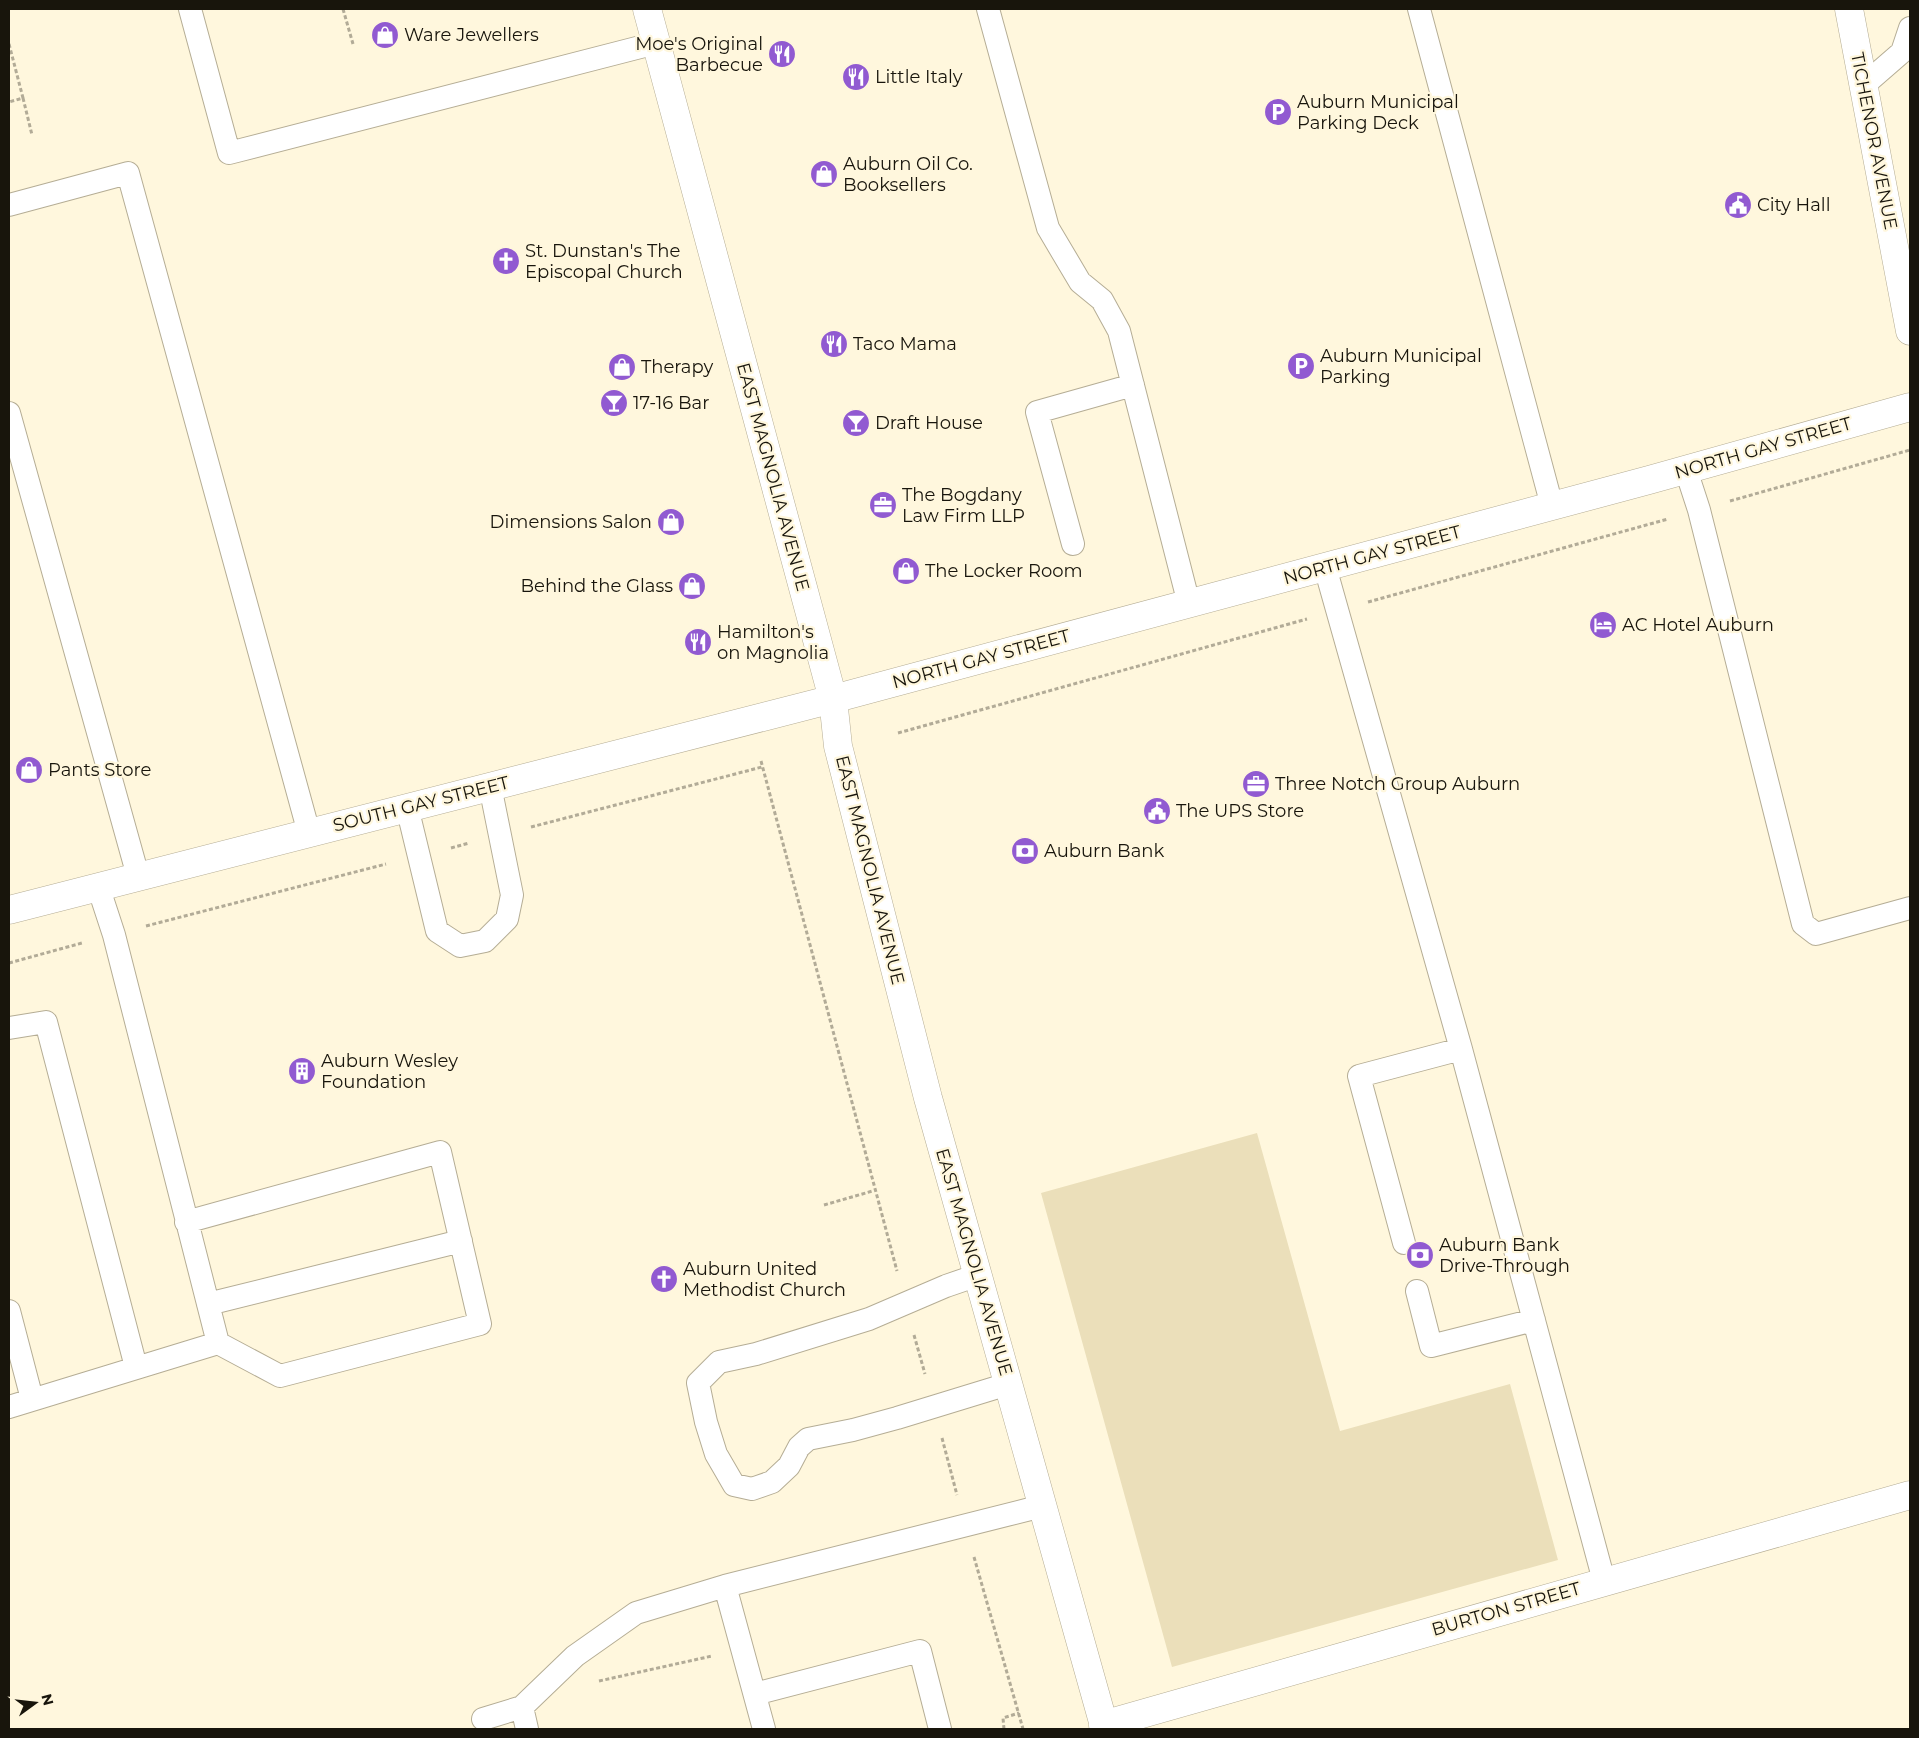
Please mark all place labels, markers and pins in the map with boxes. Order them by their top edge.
shop icon: Ware Jewellers [370,20,400,50]
place label: Ware Jewellers [404,24,539,46]
place label: Moe's Original Barbecue [635,33,763,76]
restaurant icon: Moe's Original Barbecue [767,39,797,69]
restaurant icon: Little Italy [841,62,871,92]
place label: Little Italy [875,66,963,88]
place label: Auburn Municipal Parking Deck [1297,91,1459,134]
parking icon: Auburn Municipal Parking Deck [1263,97,1293,127]
place label: Auburn Oil Co. Booksellers [843,153,973,196]
shop icon: Auburn Oil Co. Booksellers [809,159,839,189]
public building icon: City Hall [1723,190,1753,220]
place label: City Hall [1757,194,1831,216]
place label: St. Dunstan's The Episcopal Church [525,240,683,283]
church icon: St. Dunstan's The Episcopal Church [491,246,521,276]
restaurant icon: Taco Mama [819,329,849,359]
place label: Taco Mama [853,333,957,355]
place label: Auburn Municipal Parking [1320,345,1482,388]
parking icon: Auburn Municipal Parking [1286,351,1316,381]
shop icon: Therapy [607,352,637,382]
place label: Therapy [641,356,713,378]
bar icon: 17-16 Bar [599,388,629,418]
place label: 17-16 Bar [633,392,709,414]
bar icon: Draft House [841,408,871,438]
place label: Draft House [875,412,983,434]
place label: The Bogdany Law Firm LLP [902,484,1025,527]
office icon: The Bogdany Law Firm LLP [868,490,898,520]
shop icon: Dimensions Salon [656,507,686,537]
place label: Dimensions Salon [490,511,652,533]
shop icon: The Locker Room [891,556,921,586]
place label: The Locker Room [925,560,1083,582]
shop icon: Behind the Glass [677,571,707,601]
place label: Behind the Glass [520,575,673,597]
hotel icon: AC Hotel Auburn [1588,610,1618,640]
place label: AC Hotel Auburn [1622,614,1774,636]
place label: Hamilton's on Magnolia [717,621,829,664]
restaurant icon: Hamilton's on Magnolia [683,627,713,657]
shop icon: Pants Store [14,755,44,785]
place label: Pants Store [48,759,152,781]
office icon: Three Notch Group Auburn [1241,769,1271,799]
place label: Three Notch Group Auburn [1275,773,1520,795]
public building icon: The UPS Store [1142,796,1172,826]
place label: The UPS Store [1176,800,1304,822]
bank icon: Auburn Bank [1010,836,1040,866]
place label: Auburn Bank [1044,840,1164,862]
place label: Auburn Wesley Foundation [321,1050,458,1093]
building icon: Auburn Wesley Foundation [287,1056,317,1086]
place label: Auburn Bank Drive-Through [1439,1234,1570,1277]
bank icon: Auburn Bank Drive-Through [1405,1240,1435,1270]
place label: Auburn United Methodist Church [683,1258,846,1301]
church icon: Auburn United Methodist Church [649,1264,679,1294]

